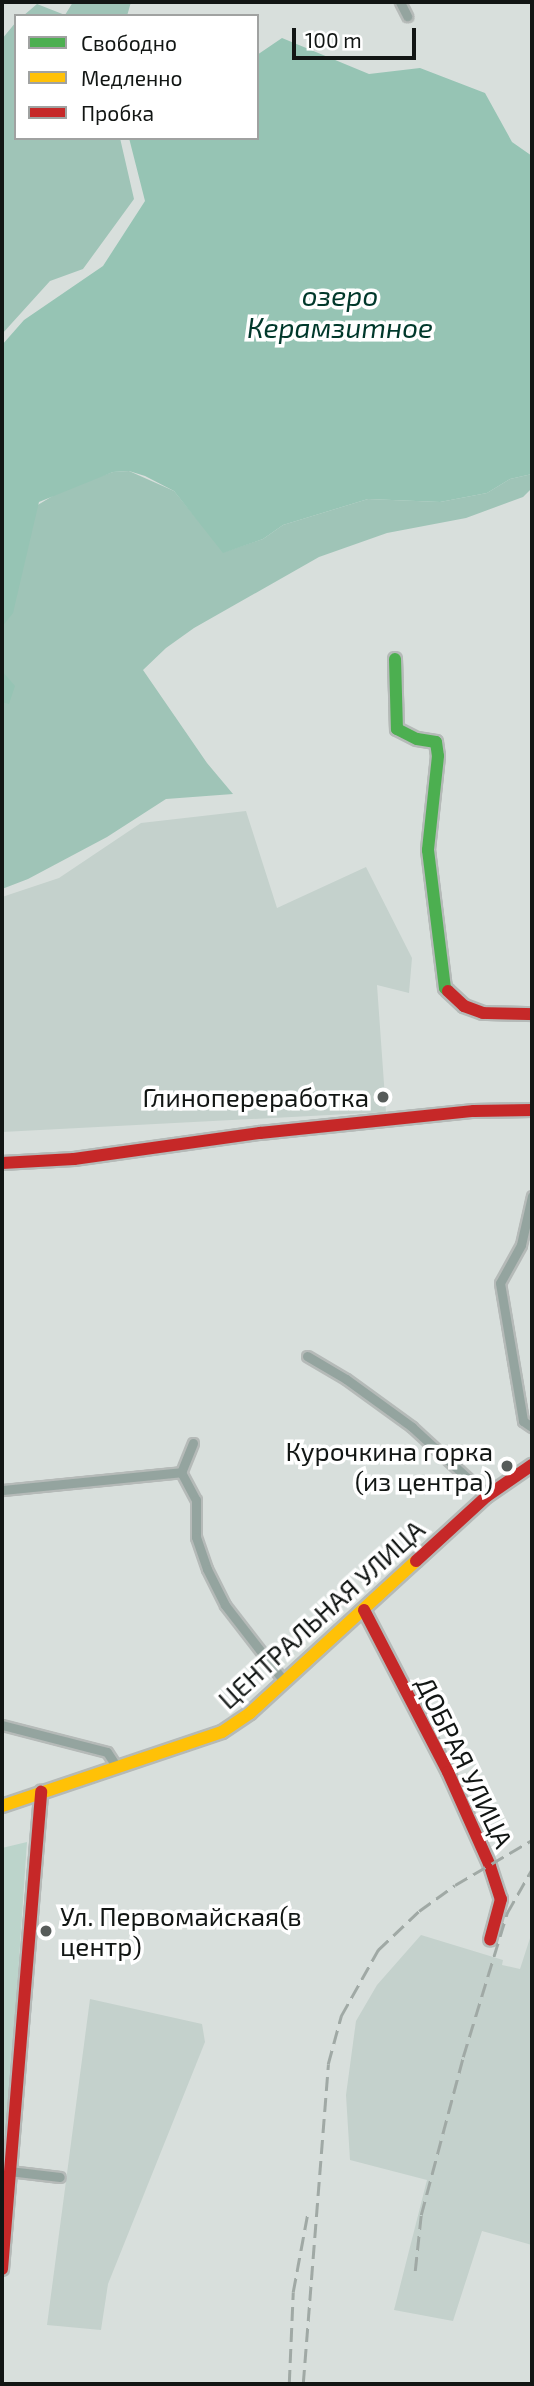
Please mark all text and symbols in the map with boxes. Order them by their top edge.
legend [14,14,259,140]
scale bar [296,14,420,58]
text: 100 m [305,27,362,52]
text: Свободно [81,30,177,55]
text: Медленно [81,65,183,90]
text: Пробка [81,100,154,125]
water label: озеро Керамзитное [247,278,433,344]
place label: Глинопереработка [142,1081,369,1113]
marker: Глинопереработка [375,1089,391,1105]
place label: Курочкина горка (из центра) [286,1435,493,1496]
marker: Курочкина горка (из центра) [499,1458,515,1474]
street label: ЦЕНТРАЛЬНАЯ УЛИЦА [211,1513,431,1715]
street label: ДОБРАЯ УЛИЦА [410,1671,520,1853]
place label: Ул. Первомайская(в центр) [60,1900,302,1962]
marker: Ул. Первомайская(в центр) [38,1923,54,1939]

